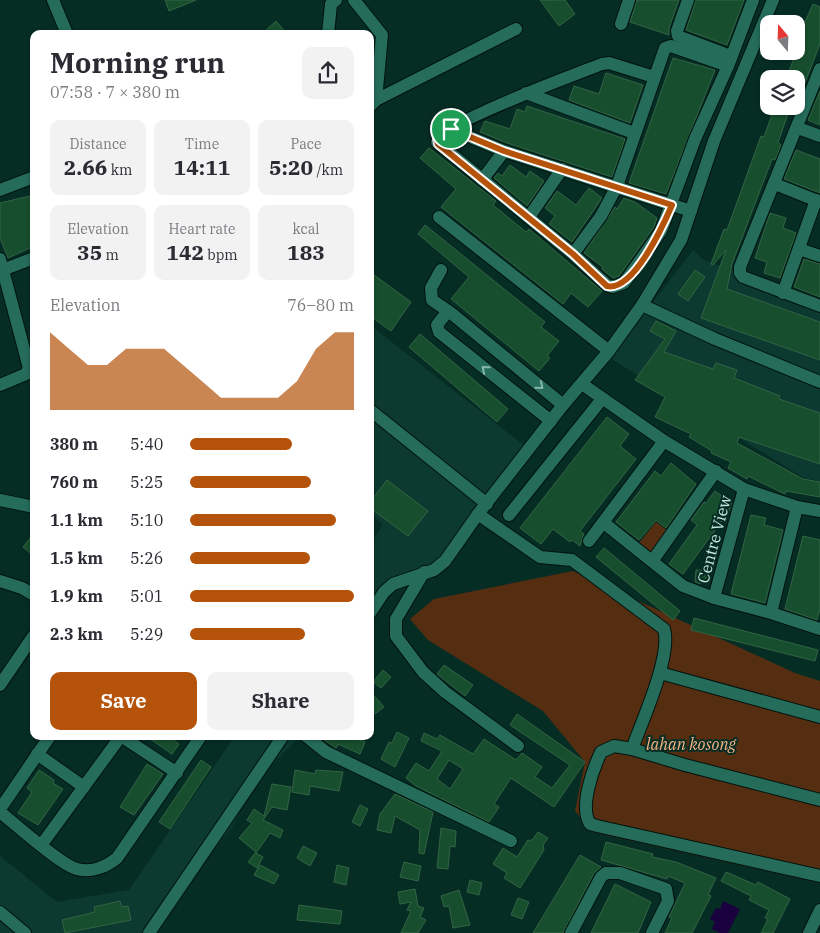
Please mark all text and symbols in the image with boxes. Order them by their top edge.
north arrow [760,15,805,60]
map controls [760,15,805,115]
text: Morning run [50,44,225,81]
button: share [302,47,354,99]
button: layers [760,70,805,115]
text: 07:58 · 7 × 380 m [50,82,180,102]
pin [430,108,472,150]
icon: arrive [437,115,465,143]
text: Distance [69,135,127,153]
text: Time [185,135,219,153]
text: Pace [291,135,321,153]
text: 2.66 [64,153,107,181]
text: 14:11 [174,153,230,181]
text: 5:20 [269,153,313,181]
text: km [107,161,132,179]
text: /km [313,161,343,179]
text: Elevation [67,220,129,238]
text: Heart rate [169,220,236,238]
text: kcal [293,220,320,238]
text: 35 [77,238,102,266]
text: 142 [166,238,204,266]
text: 183 [287,238,325,266]
text: m [102,246,119,264]
text: bpm [204,246,238,264]
text: Elevation [50,295,120,315]
text: 76–80 m [287,295,354,315]
one-way arrow [481,366,491,375]
one-way arrow [534,381,543,389]
text: 380 m [50,434,98,454]
text: 5:40 [130,434,163,454]
text: 760 m [50,472,98,492]
text: 5:25 [130,472,163,492]
street label: Centre View [693,492,736,585]
text: 1.1 km [50,510,103,530]
text: 5:10 [130,510,163,530]
text: 1.5 km [50,548,103,568]
text: 5:26 [130,548,163,568]
text: 1.9 km [50,586,103,606]
text: 5:01 [130,586,163,606]
text: 2.3 km [50,624,103,644]
text: 5:29 [130,624,163,644]
button: Save [50,672,197,730]
button: Share [207,672,354,730]
park label: lahan kosong [646,734,736,754]

